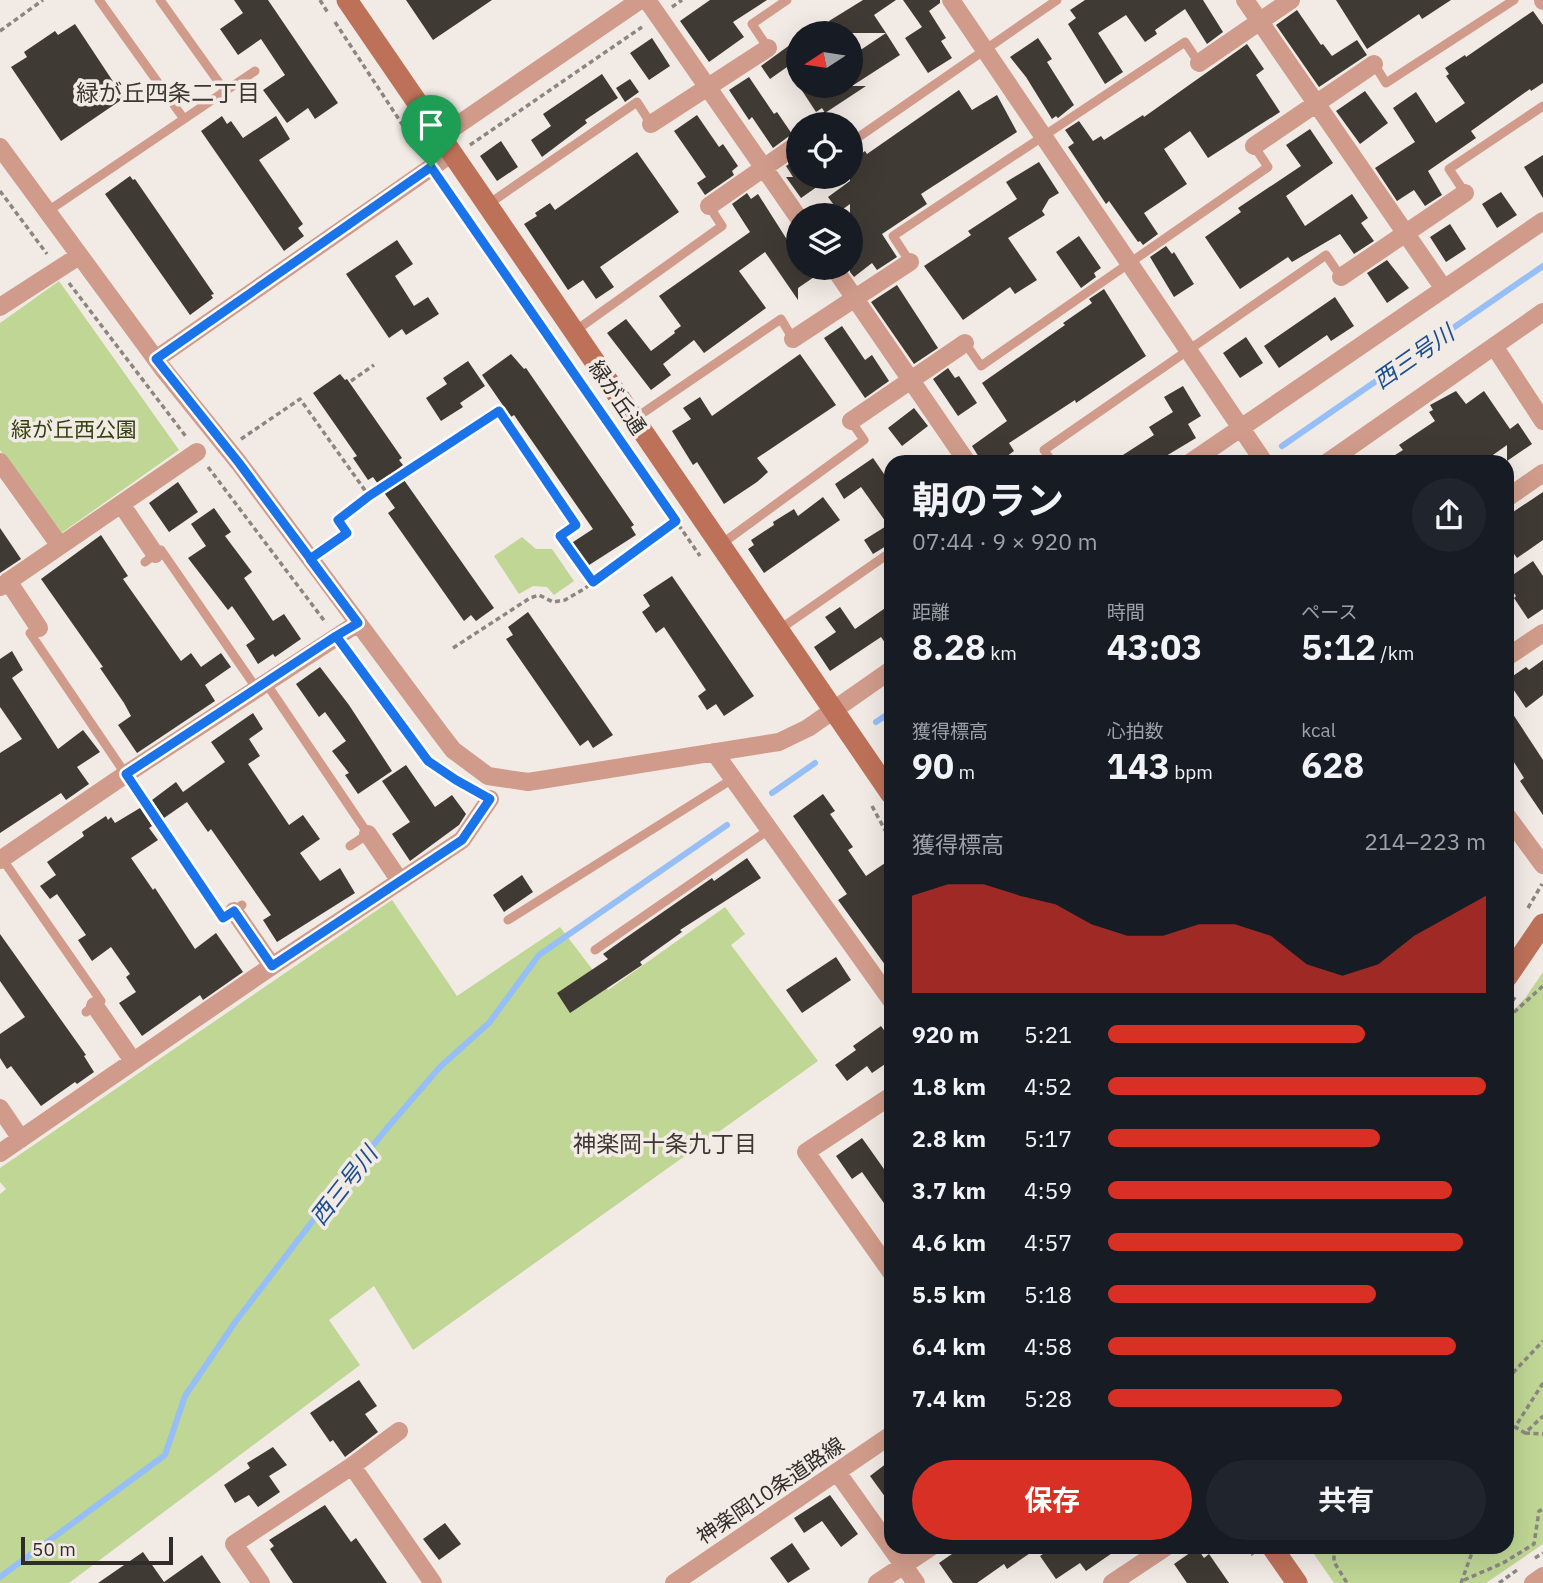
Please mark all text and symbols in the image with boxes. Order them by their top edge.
north arrow [786,21,863,98]
map controls [786,21,863,280]
district label: 緑が丘四条二丁目 [76,77,260,107]
pin [401,95,461,167]
icon: arrive [412,106,450,144]
button: locate [786,112,863,189]
button: layers [786,203,863,280]
water label: 西三号川 [1367,316,1462,395]
street label: 緑が丘通 [583,354,653,440]
park label: 緑が丘西公園 [11,415,137,443]
text: 朝のラン [912,475,1064,524]
button: share [1412,478,1486,552]
text: 07:44 · 9 × 920 m [912,526,1098,556]
text: 距離 [912,600,950,624]
text: 時間 [1107,600,1145,624]
text: ペース [1301,600,1357,624]
text: 8.28 [912,624,986,670]
text: 43:03 [1107,624,1202,670]
text: 5:12 [1301,624,1376,670]
text: km [986,641,1017,665]
text: /km [1376,641,1414,665]
text: kcal [1301,718,1336,742]
text: 獲得標高 [912,719,988,743]
text: 心拍数 [1107,719,1164,743]
text: 628 [1301,742,1364,788]
text: 90 [912,743,954,789]
text: 143 [1107,743,1170,789]
text: m [954,760,975,784]
text: bpm [1170,760,1213,784]
text: 214–223 m [1364,826,1486,856]
text: 獲得標高 [912,829,1004,859]
text: 920 m [912,1019,979,1049]
text: 5:21 [1024,1019,1072,1049]
text: 1.8 km [912,1071,986,1101]
text: 4:52 [1024,1071,1072,1101]
text: 2.8 km [912,1123,986,1153]
text: 5:17 [1024,1123,1072,1153]
district label: 神楽岡十条九丁目 [573,1128,757,1158]
water label: 西三号川 [303,1137,385,1230]
text: 3.7 km [912,1175,986,1205]
text: 4:59 [1024,1175,1072,1205]
text: 4.6 km [912,1227,986,1257]
text: 4:57 [1024,1227,1072,1257]
text: 5.5 km [912,1279,986,1309]
text: 5:18 [1024,1279,1072,1309]
text: 6.4 km [912,1331,986,1361]
text: 4:58 [1024,1331,1072,1361]
text: 7.4 km [912,1383,986,1413]
text: 5:28 [1024,1383,1072,1413]
street label: 神楽岡10条道路線 [691,1430,849,1550]
button: 保存 [912,1460,1192,1540]
button: 共有 [1206,1460,1486,1540]
scale bar [21,1534,173,1566]
text: 50 m [32,1537,76,1561]

